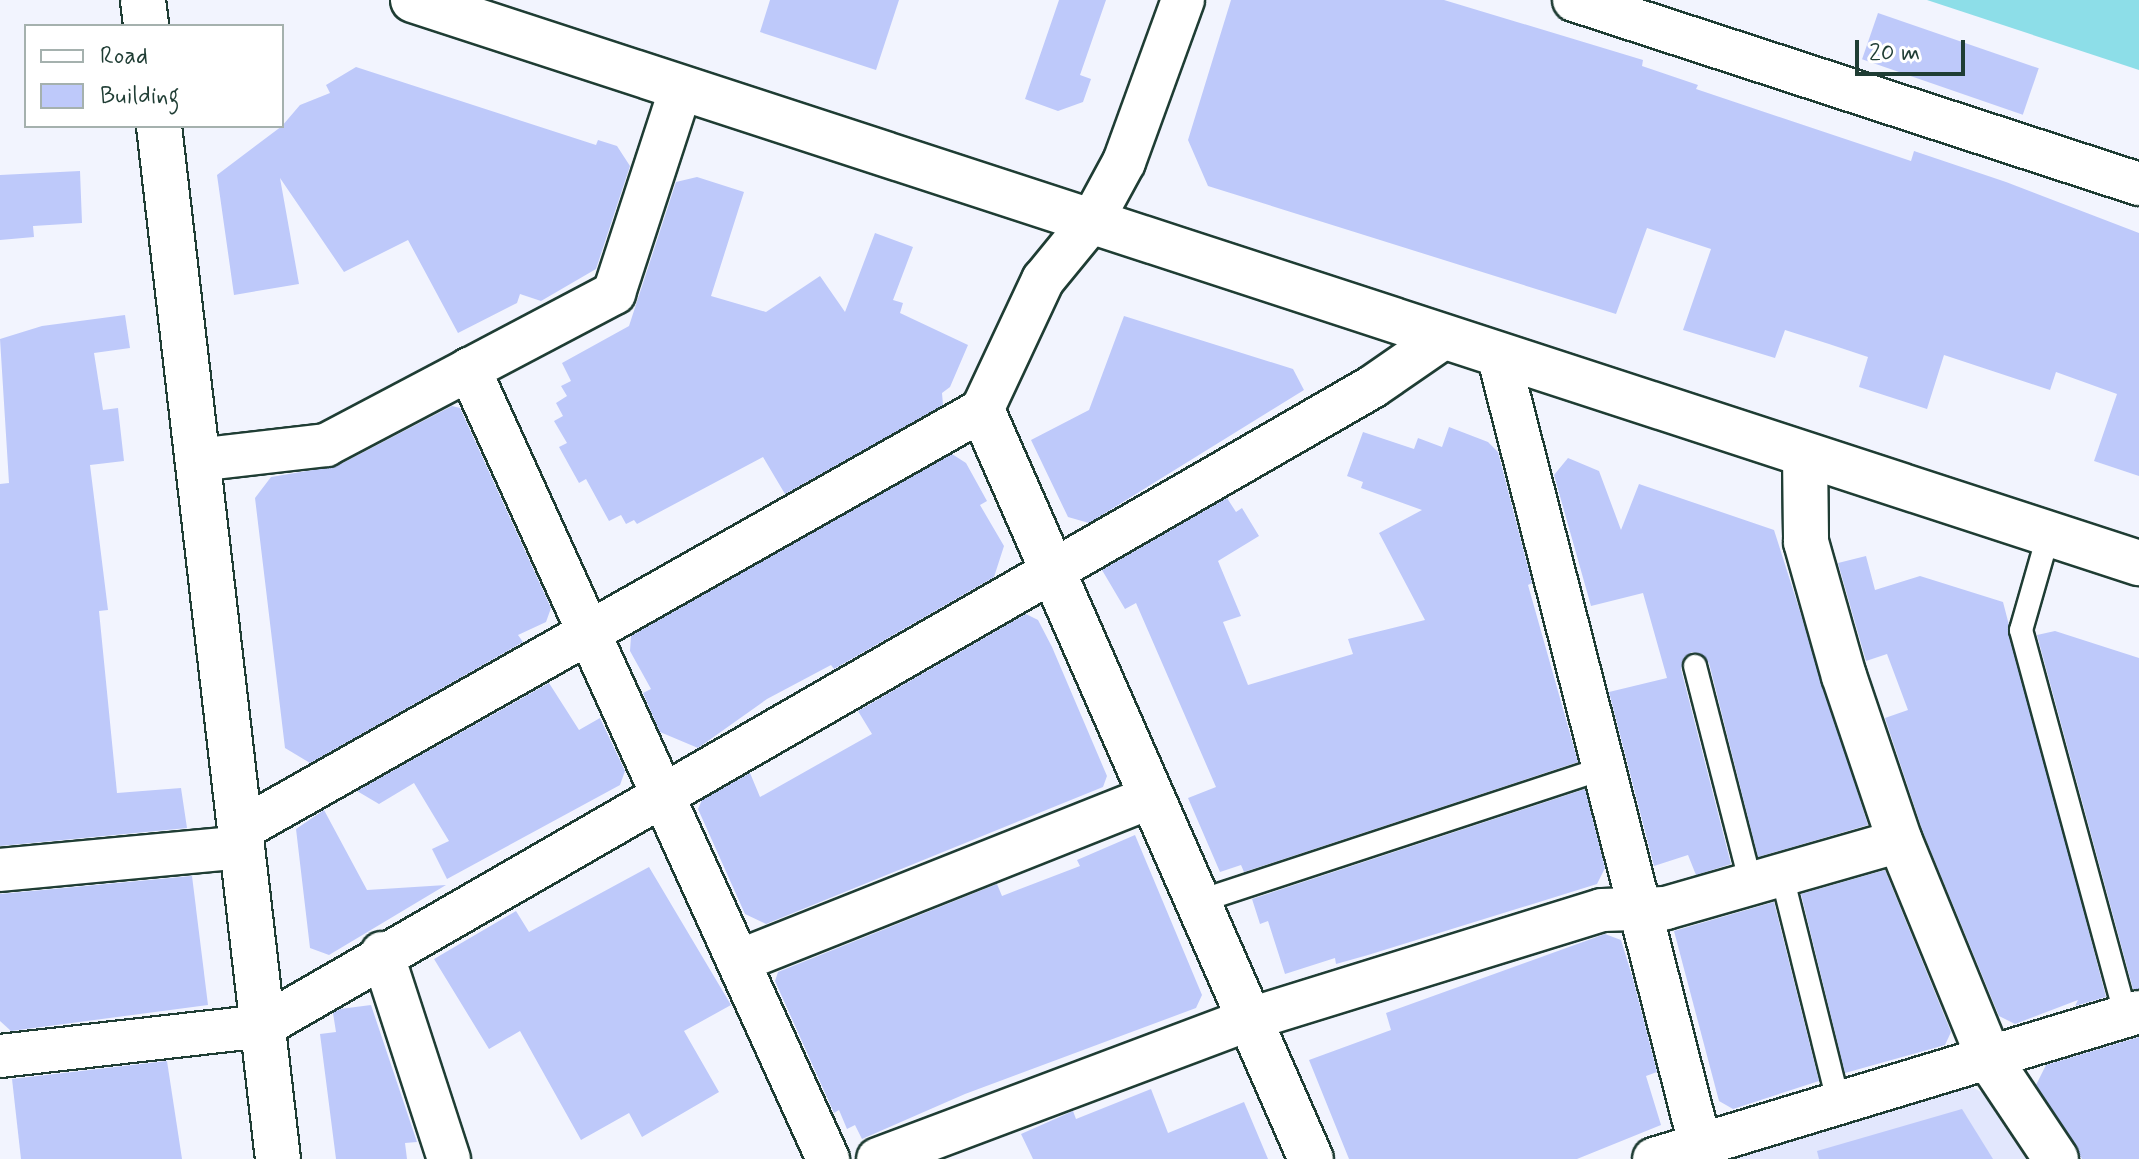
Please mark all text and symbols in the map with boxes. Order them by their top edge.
legend [24,24,284,128]
scale bar [1859,24,1969,74]
text: 20 m [1869,38,1920,69]
text: Road [100,41,148,72]
text: Building [100,81,180,112]

